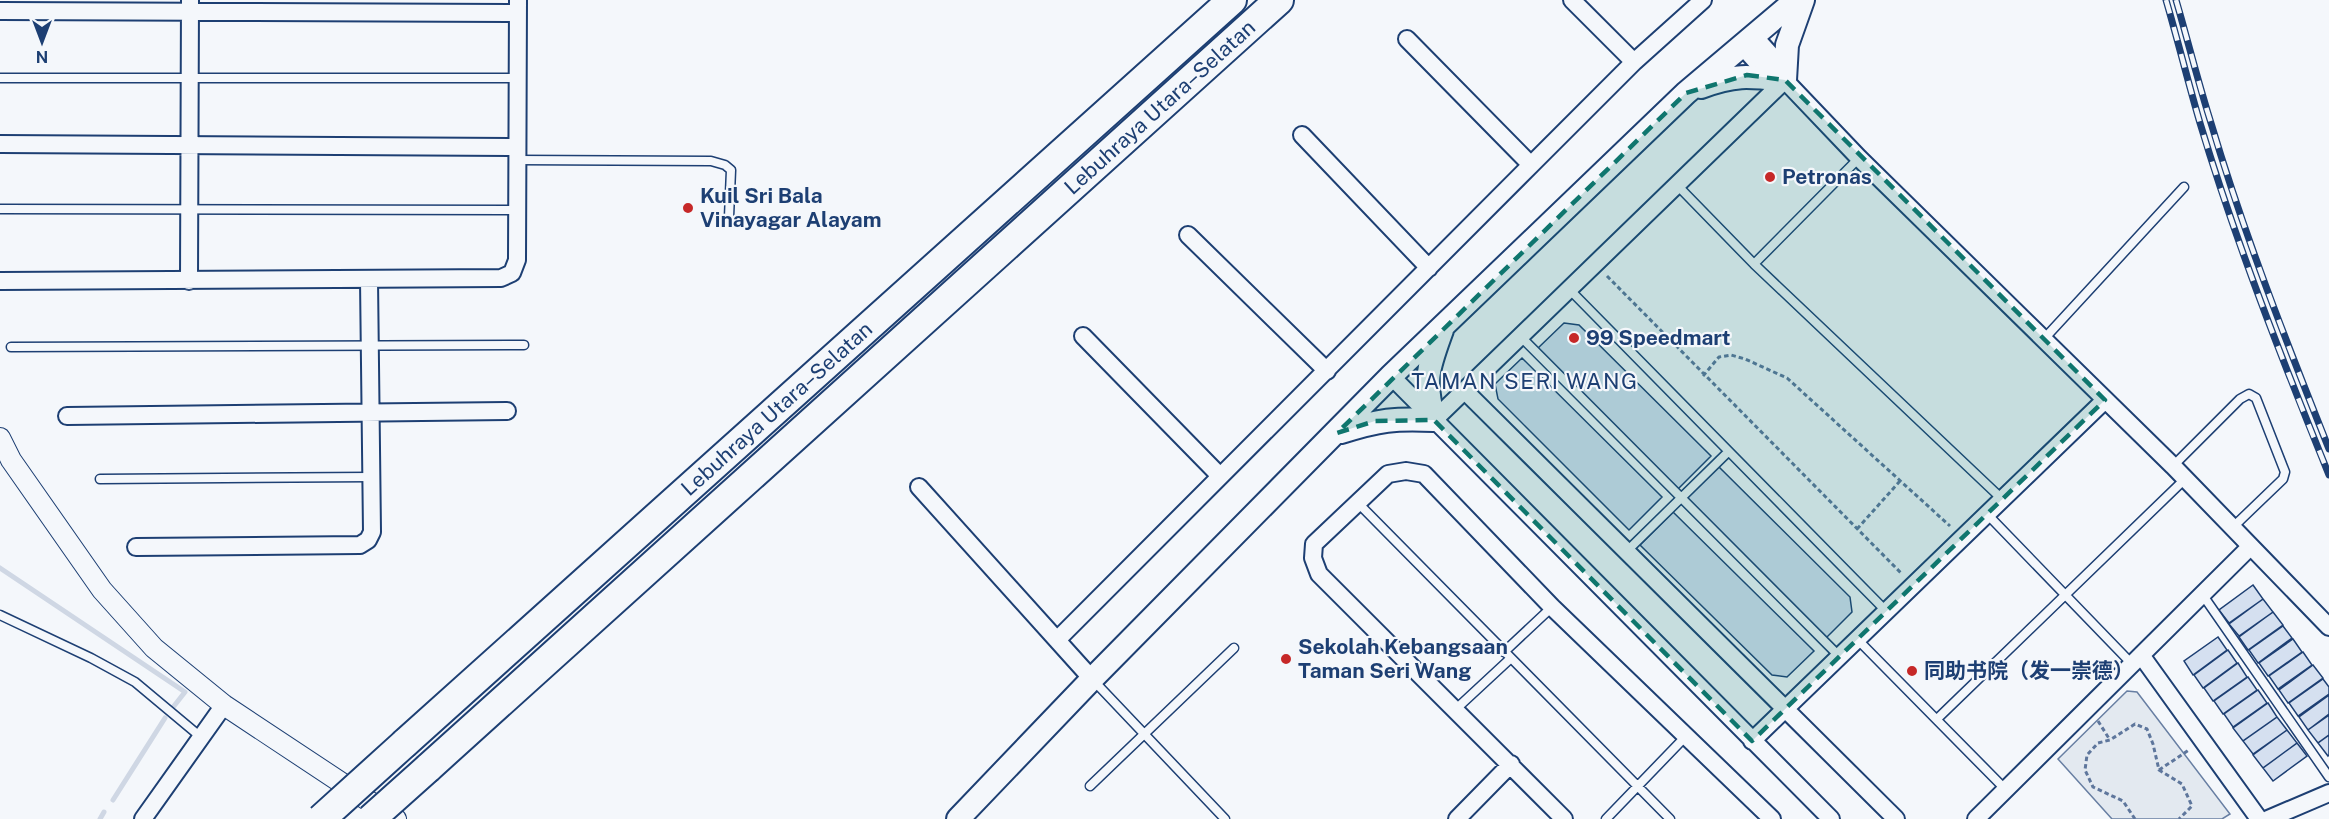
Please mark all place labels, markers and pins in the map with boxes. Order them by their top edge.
place label: Petronas [1782,164,1872,189]
marker: Petronas [1763,170,1777,184]
place label: Kuil Sri Bala Vinayagar Alayam [700,183,882,232]
marker: Kuil Sri Bala Vinayagar Alayam [681,201,695,215]
place label: 99 Speedmart [1586,325,1731,350]
marker: 99 Speedmart [1567,331,1581,345]
place label: Sekolah Kebangsaan Taman Seri Wang [1298,634,1508,683]
marker: Sekolah Kebangsaan Taman Seri Wang [1279,652,1293,666]
place label: 同助书院（发一崇德） [1924,658,2134,683]
marker: 同助书院（发一崇德） [1905,664,1919,678]

